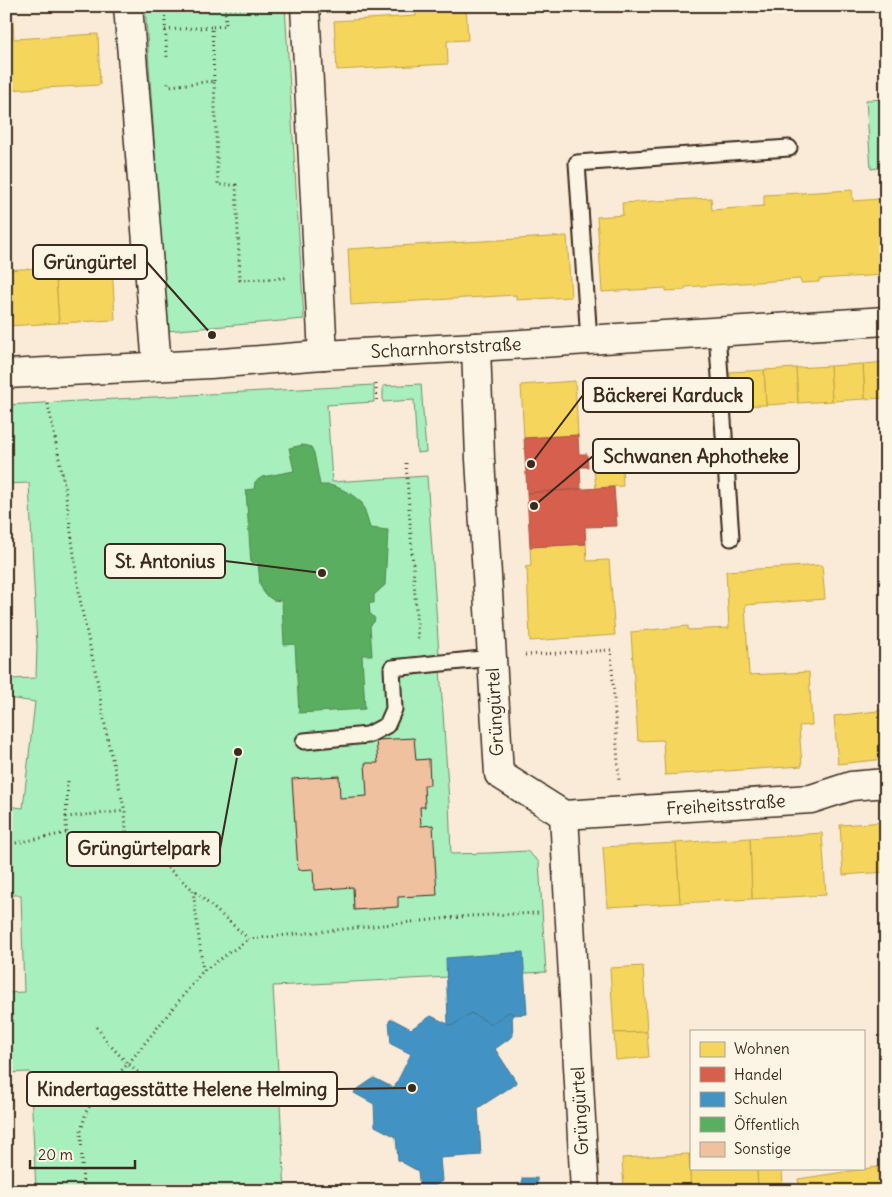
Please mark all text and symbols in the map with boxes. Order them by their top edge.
callout: Grüngürtel [33,245,147,279]
text: Grüngürtel [43,250,137,274]
street label: Scharnhorststraße [370,332,522,363]
callout: Bäckerei Karduck [583,378,753,412]
text: Bäckerei Karduck [593,383,744,407]
callout: Schwanen Aphotheke [593,439,799,473]
text: Schwanen Aphotheke [603,444,789,468]
callout: St. Antonius [105,544,225,578]
text: St. Antonius [115,549,215,573]
street label: Grüngürtel [481,667,508,757]
street label: Freiheitsstraße [666,789,786,820]
callout: Grüngürtelpark [67,832,220,866]
text: Grüngürtelpark [78,836,211,860]
legend [690,1030,864,1170]
text: Wohnen [734,1039,790,1058]
text: Handel [734,1065,782,1084]
street label: Grüngürtel [566,1066,593,1156]
callout: Kindertagesstätte Helene Helming [27,1072,337,1106]
text: Kindertagesstätte Helene Helming [37,1077,327,1101]
text: Schulen [734,1089,788,1108]
text: Öffentlich [734,1115,800,1134]
scale bar [30,1137,135,1169]
text: Sonstige [734,1139,791,1158]
text: 20 m [38,1145,73,1164]

